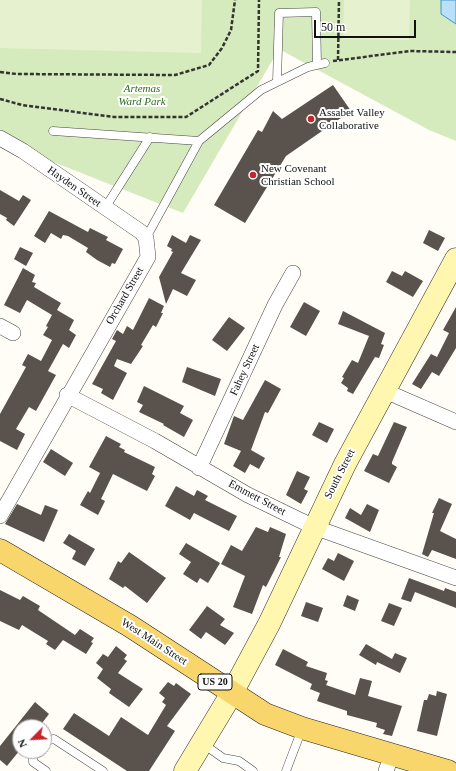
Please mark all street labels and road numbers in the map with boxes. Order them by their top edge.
street label: Hayden Street [45,164,103,210]
street label: Orchard Street [103,265,147,327]
street label: Fahey Street [227,342,263,398]
street label: South Street [322,447,358,501]
street label: Emmett Street [226,477,288,519]
street label: West Main Street [118,616,190,668]
road number: US 20 [198,674,232,690]

